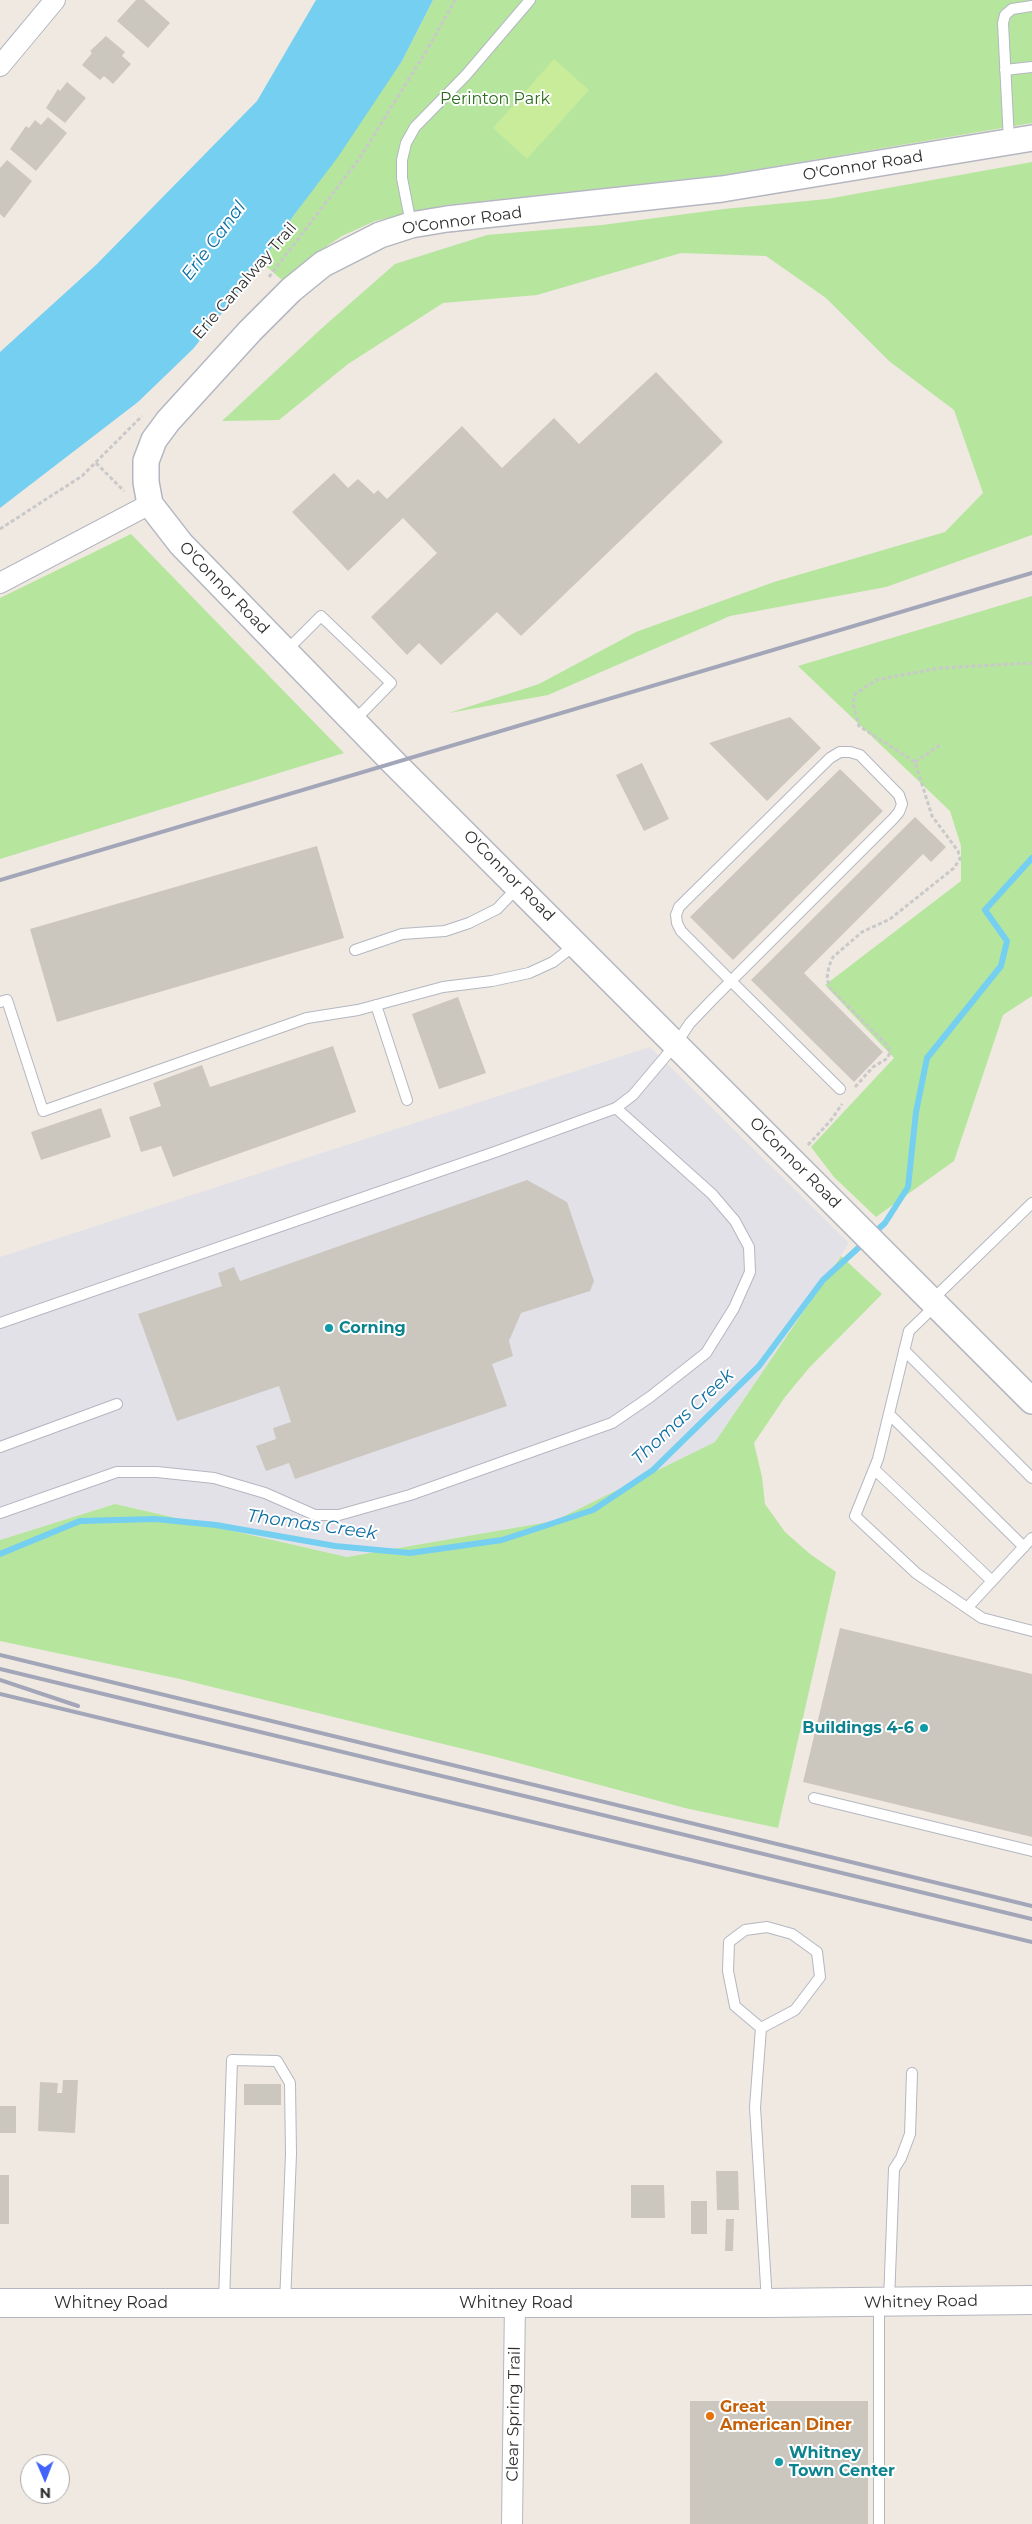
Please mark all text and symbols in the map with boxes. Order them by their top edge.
park label: Perinton Park [440,89,550,109]
street label: O'Connor Road [802,147,924,185]
water label: Erie Canal [177,197,251,285]
street label: O'Connor Road [401,203,523,239]
street label: Erie Canalway Trail [189,219,301,343]
street label: O'Connor Road [175,538,273,638]
street label: O'Connor Road [459,826,559,926]
street label: O'Connor Road [745,1113,845,1213]
place label: Corning [339,1318,406,1338]
marker: Corning [323,1322,335,1334]
water label: Thomas Creek [628,1364,738,1470]
water label: Thomas Creek [246,1505,378,1545]
place label: Buildings 4-6 [802,1718,914,1738]
marker: Buildings 4-6 [918,1722,930,1734]
street label: Whitney Road [864,2291,978,2313]
street label: Whitney Road [54,2293,168,2313]
street label: Whitney Road [459,2293,573,2313]
street label: Clear Spring Trail [503,2346,525,2482]
place label: Great American Diner [720,2397,852,2435]
marker: Great American Diner [704,2410,716,2422]
place label: Whitney Town Center [789,2443,895,2481]
north arrow [20,2454,70,2504]
marker: Whitney Town Center [773,2456,785,2468]
text: N [39,2484,51,2502]

